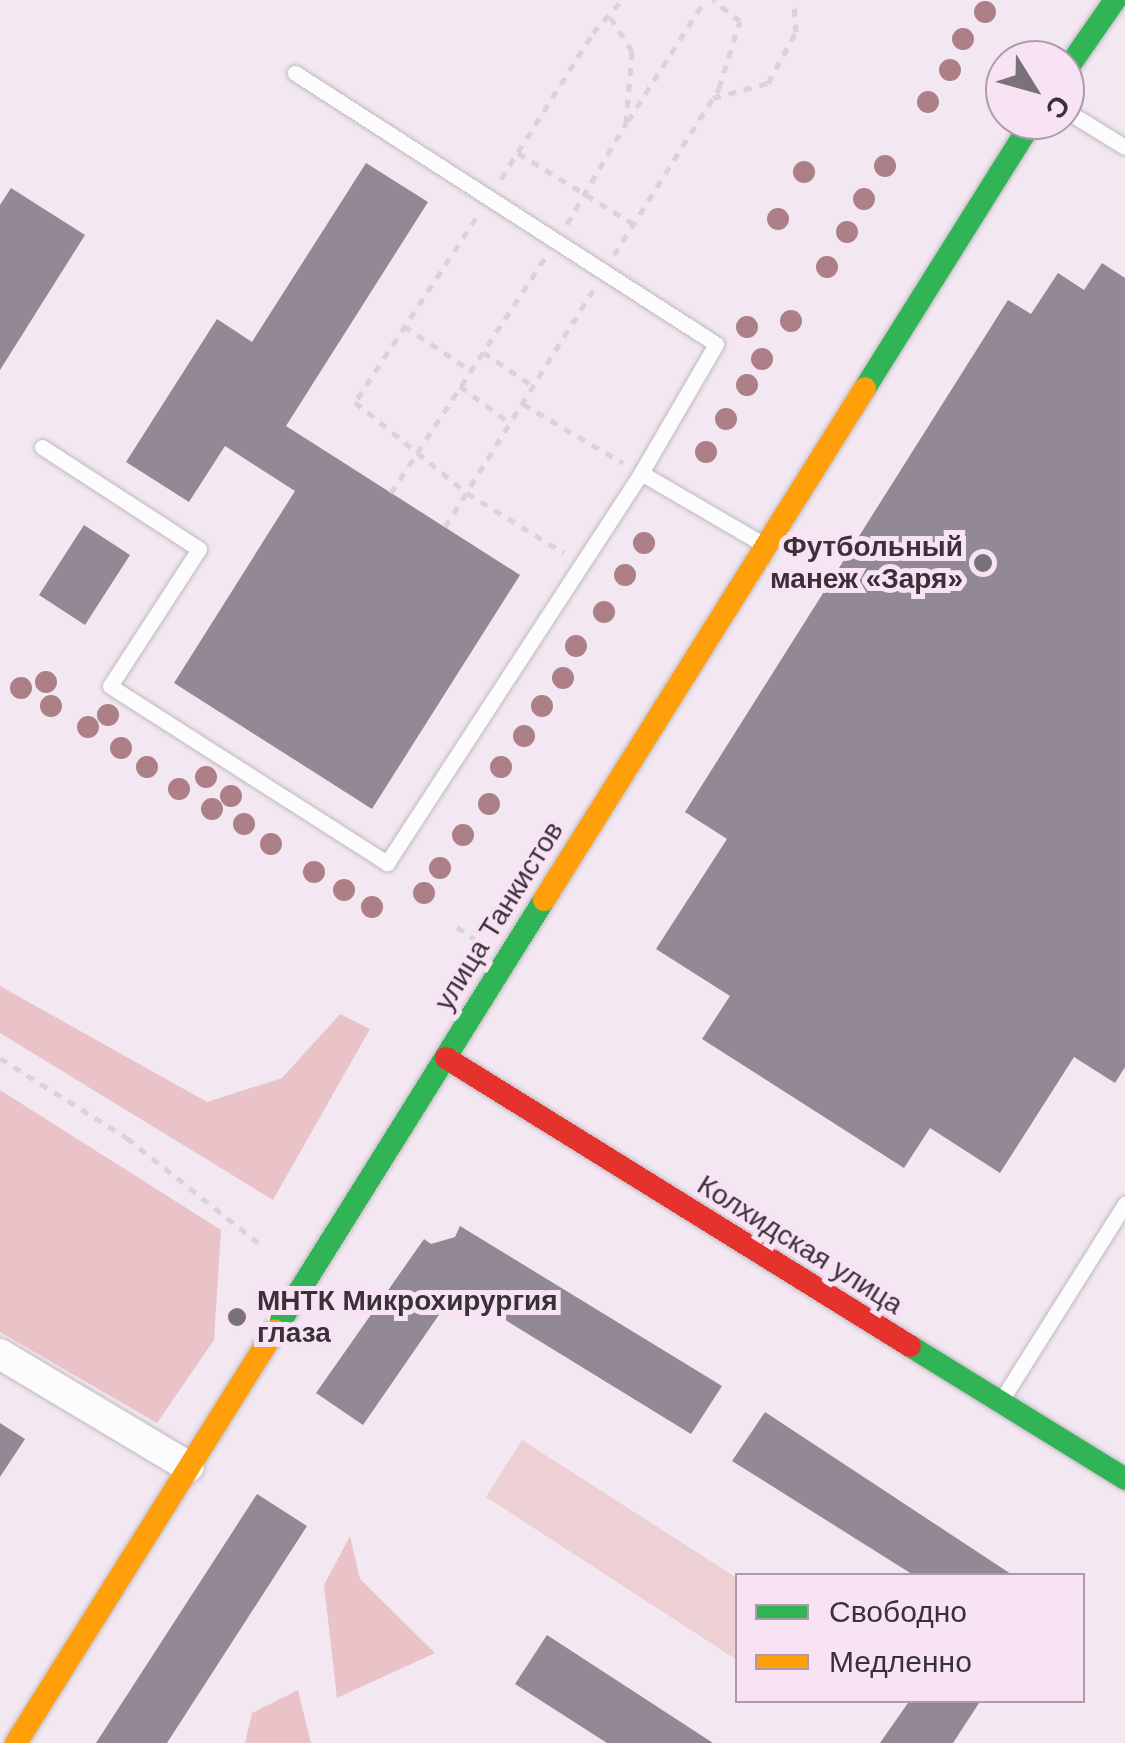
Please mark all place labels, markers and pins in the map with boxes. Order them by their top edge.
place label: Футбольный манеж «Заря» [770,530,963,596]
marker: Футбольный манеж «Заря» [972,552,994,574]
place label: МНТК Микрохирургия глаза [257,1284,558,1350]
marker: МНТК Микрохирургия глаза [226,1306,248,1328]

